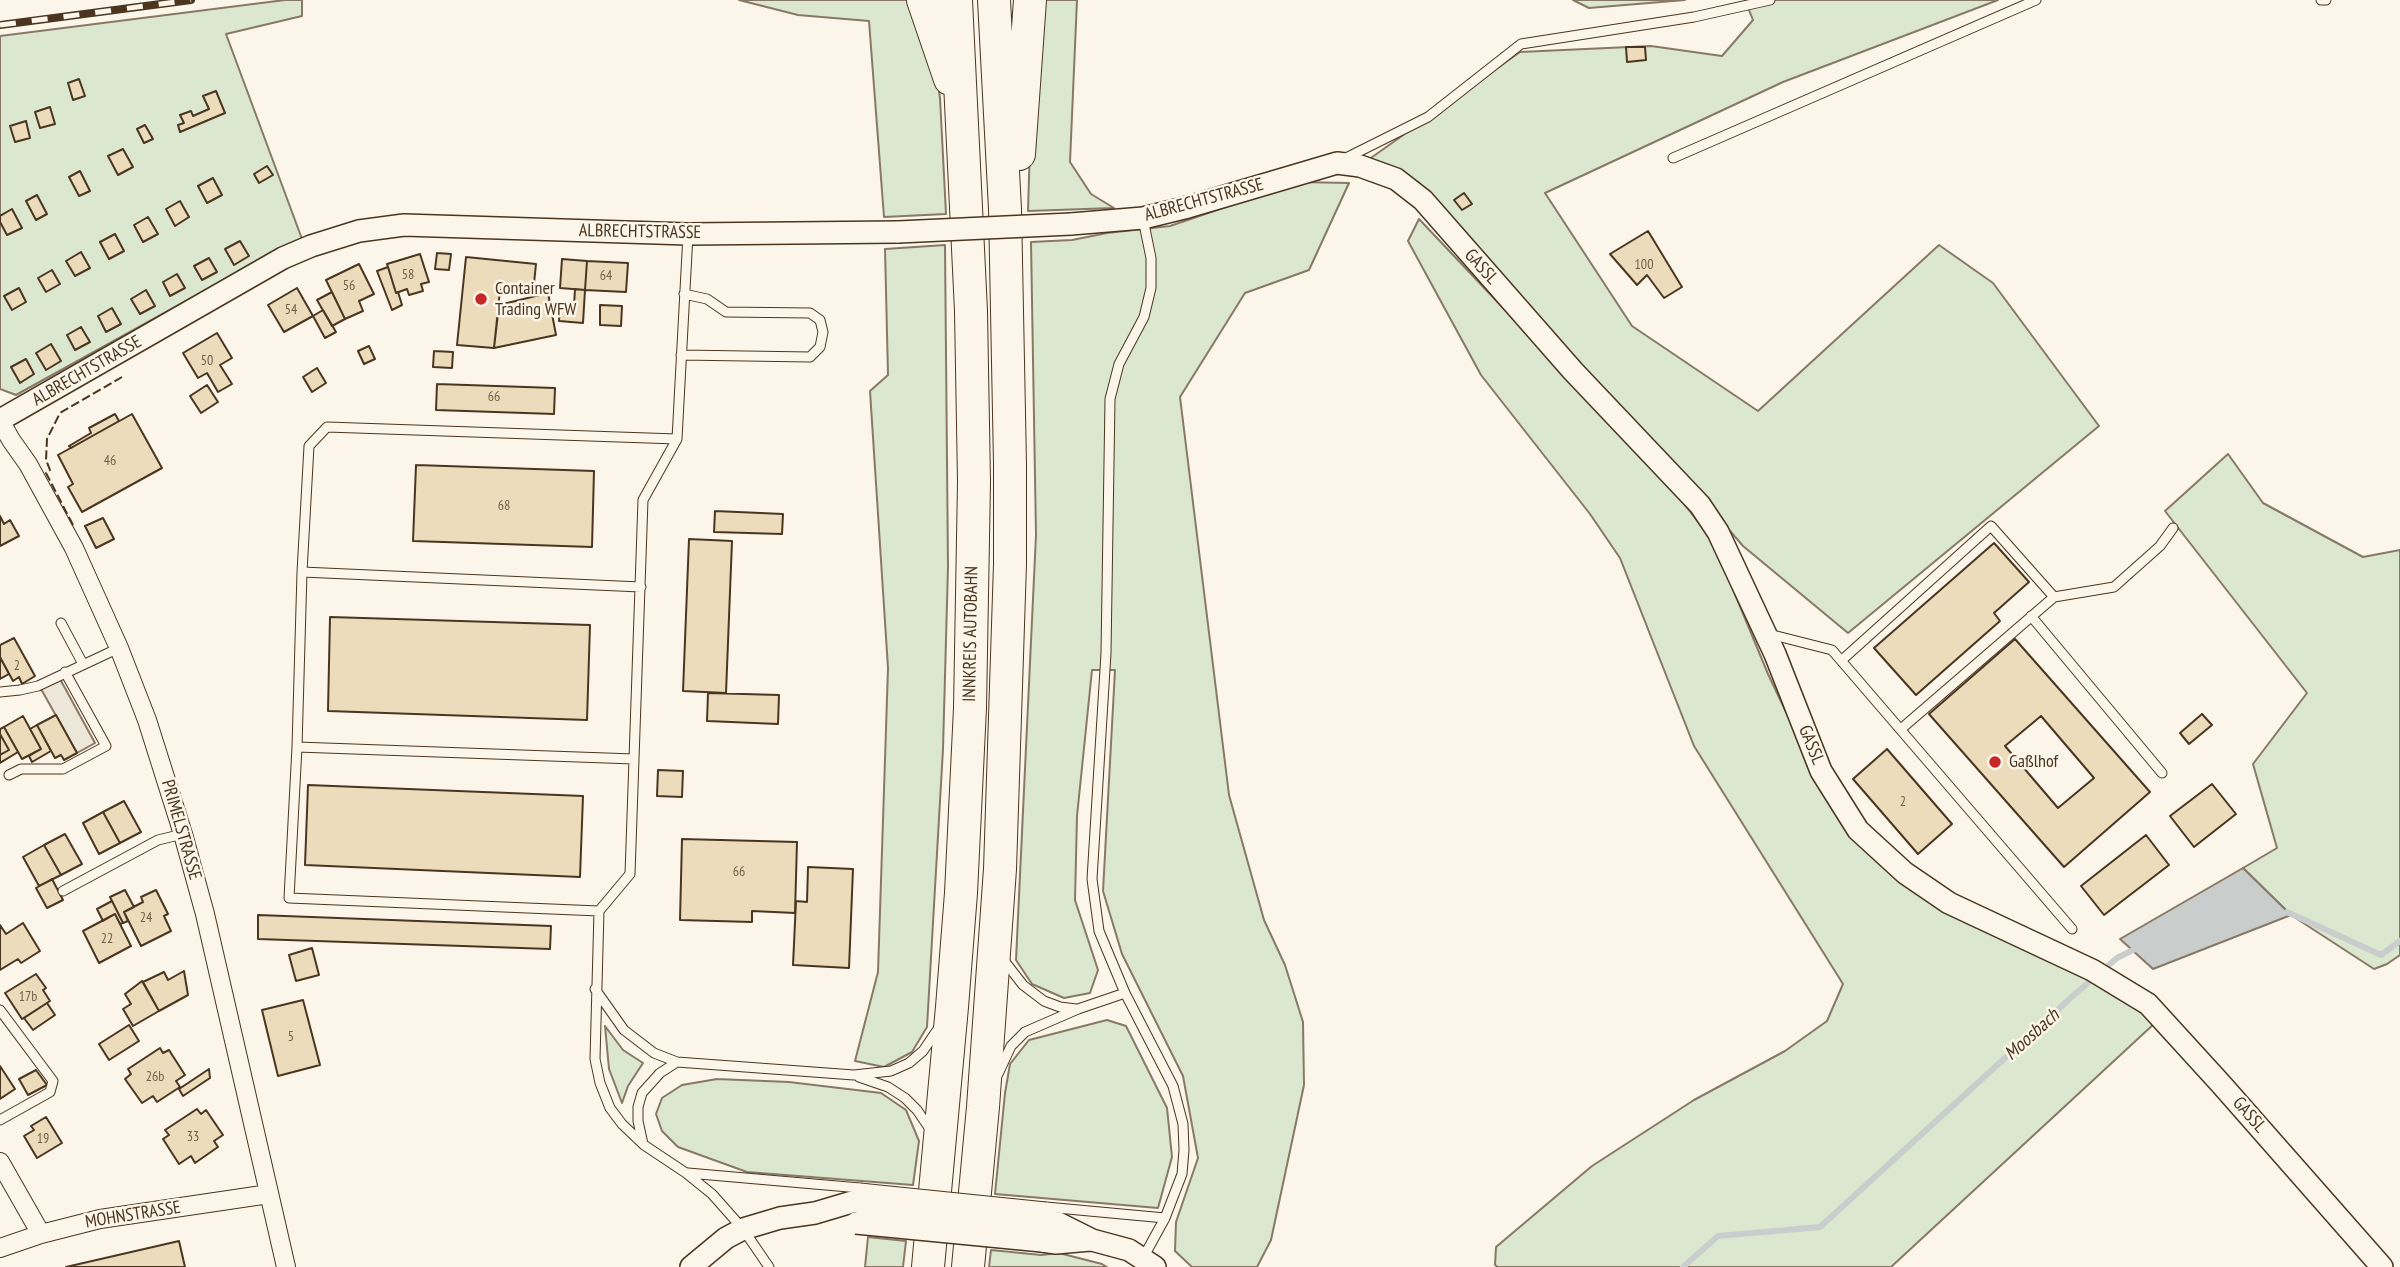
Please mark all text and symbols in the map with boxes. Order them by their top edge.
street label: ALBRECHTSTRASSE [1142,174,1266,226]
street label: ALBRECHTSTRASSE [579,220,701,244]
street label: GASSL [1460,245,1502,289]
house number: 100 [1635,257,1653,273]
house number: 58 [402,267,414,283]
house number: 64 [600,268,612,284]
house number: 56 [343,278,355,294]
place label: Container Trading WFW [495,278,576,320]
marker: Container Trading WFW [473,291,489,307]
house number: 54 [285,302,297,318]
street label: ALBRECHTSTRASSE [29,331,145,411]
house number: 50 [201,353,213,369]
house number: 66 [488,389,500,405]
house number: 46 [104,453,116,469]
house number: 68 [498,498,510,514]
street label: INNKREIS AUTOBAHN [959,566,983,702]
house number: 2 [14,658,20,674]
street label: GASSL [1793,722,1829,768]
place label: Gaßlhof [2009,751,2058,773]
marker: Gaßlhof [1987,754,2003,770]
street label: PRIMELSTRASSE [156,777,206,883]
house number: 2 [1900,794,1906,810]
house number: 66 [733,864,745,880]
house number: 24 [140,910,152,926]
house number: 22 [101,931,113,947]
house number: 17b [19,989,37,1005]
water label: Moosbach [2000,1004,2064,1066]
house number: 5 [288,1029,294,1045]
house number: 26b [146,1069,164,1085]
street label: GASSL [2228,1093,2270,1137]
house number: 33 [187,1129,199,1145]
house number: 19 [37,1131,49,1147]
street label: MOHNSTRASSE [84,1197,182,1233]

